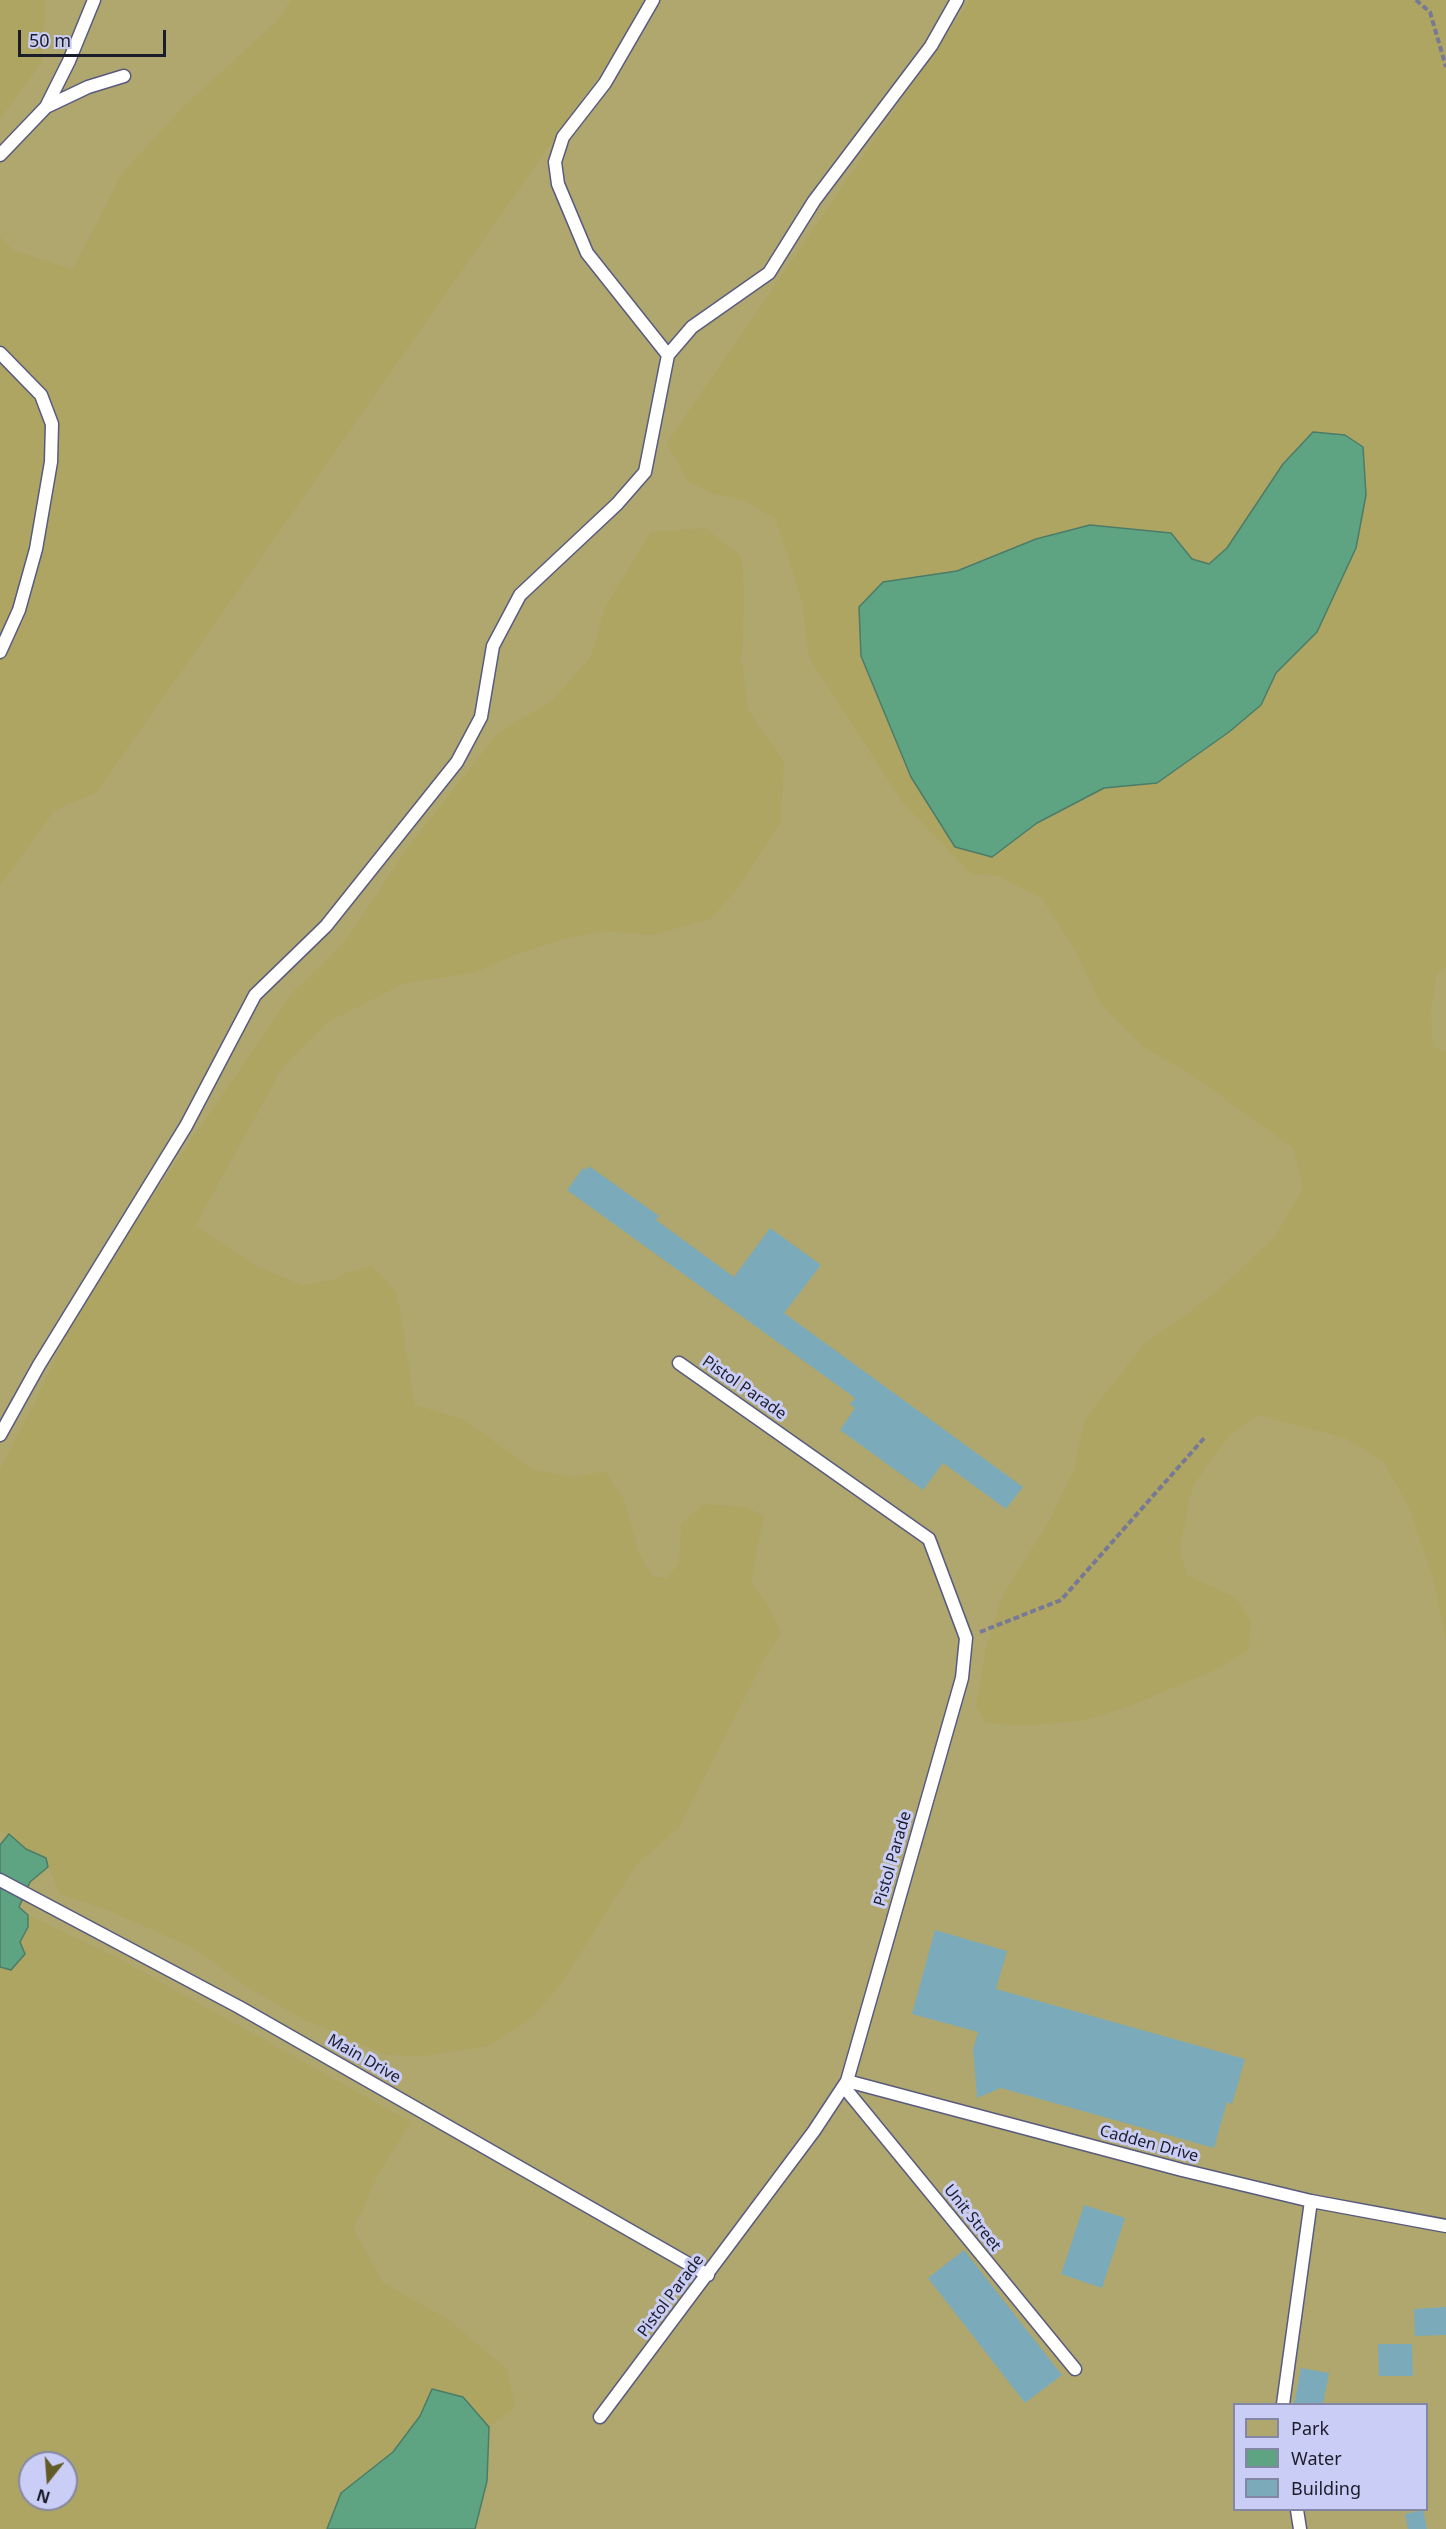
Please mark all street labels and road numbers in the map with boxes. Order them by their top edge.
street label: Pistol Parade [698,1352,790,1424]
street label: Pistol Parade [870,1809,916,1909]
street label: Main Drive [324,2030,404,2088]
street label: Cadden Drive [1098,2122,1200,2166]
street label: Unit Street [939,2181,1005,2255]
street label: Pistol Parade [634,2251,708,2341]

